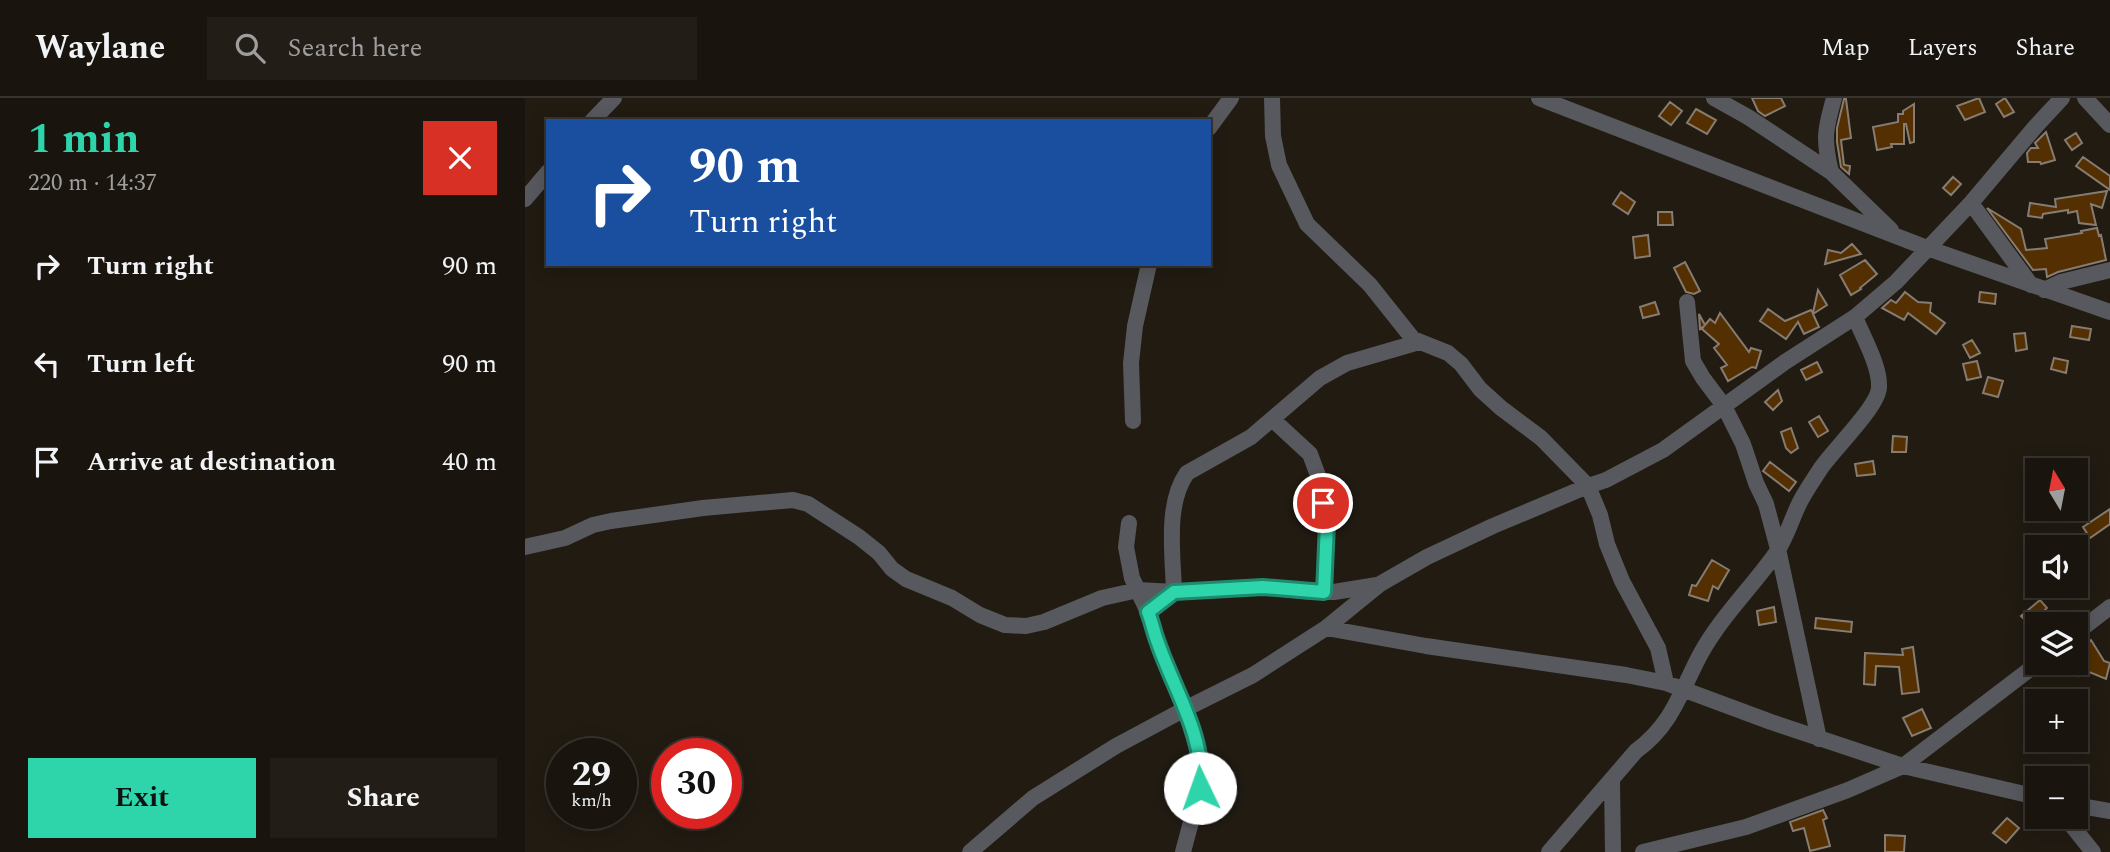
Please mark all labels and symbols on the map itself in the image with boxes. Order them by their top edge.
north arrow [2025,458,2088,522]
pin [1293,473,1353,533]
speed limit sign: 30 [651,738,742,829]
position arrow [1163,751,1237,825]

